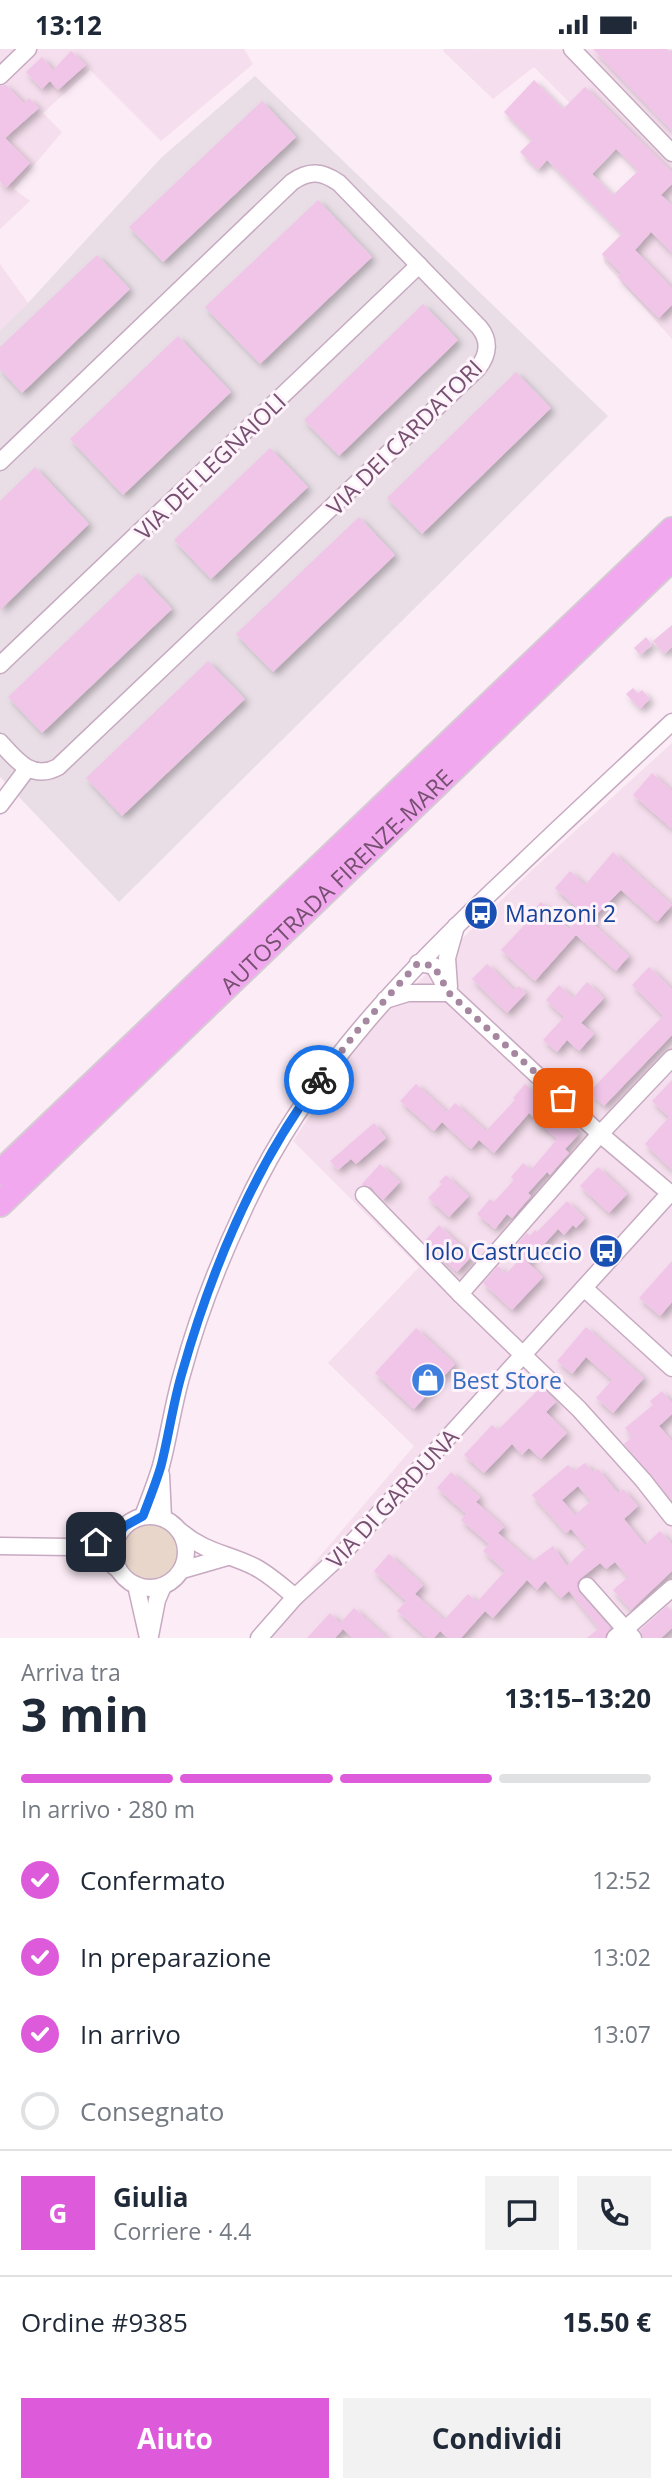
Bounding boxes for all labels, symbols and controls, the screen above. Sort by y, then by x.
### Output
text: 13:12 [35,7,102,43]
street label: VIA DEI CARDATORI [319,352,489,522]
street label: VIA DEI LEGNAIOLI [127,385,293,547]
street label: AUTOSTRADA FIRENZE-MARE [213,762,459,1000]
bus stop icon: Manzoni 2 [462,894,500,932]
place label: Manzoni 2 [505,897,616,929]
courier [284,1045,354,1115]
icon: bike [300,1061,338,1099]
pin [533,1068,593,1128]
icon: bag [544,1079,582,1117]
bus stop icon: Iolo Castruccio [587,1232,625,1270]
place label: Iolo Castruccio [425,1235,582,1267]
shop icon: Best Store [409,1361,447,1399]
place label: Best Store [452,1364,562,1396]
street label: VIA DI GARDUNA [319,1421,466,1575]
pin [66,1512,126,1572]
icon: home [77,1523,115,1561]
text: Arriva tra [21,1656,121,1688]
text: 13:15–13:20 [504,1680,651,1716]
text: 3 min [21,1683,149,1745]
text: In arrivo · 280 m [21,1793,195,1825]
icon: check [21,1861,59,1899]
text: Confermato [80,1862,225,1898]
text: 12:52 [592,1864,651,1896]
icon: check [21,1938,59,1976]
text: In preparazione [80,1939,271,1975]
text: 13:02 [592,1941,651,1973]
icon: check [21,2015,59,2053]
text: In arrivo [80,2016,181,2052]
text: 13:07 [592,2018,651,2050]
text: Consegnato [80,2093,224,2129]
button: chat [485,2176,559,2250]
button: phone [577,2176,651,2250]
text: Giulia [113,2179,188,2215]
text: G [49,2195,67,2231]
text: Corriere · 4.4 [113,2215,252,2247]
text: Ordine #9385 [21,2304,188,2340]
text: 15.50 € [563,2304,651,2340]
button: Aiuto [21,2398,329,2478]
button: Condividi [343,2398,651,2478]

